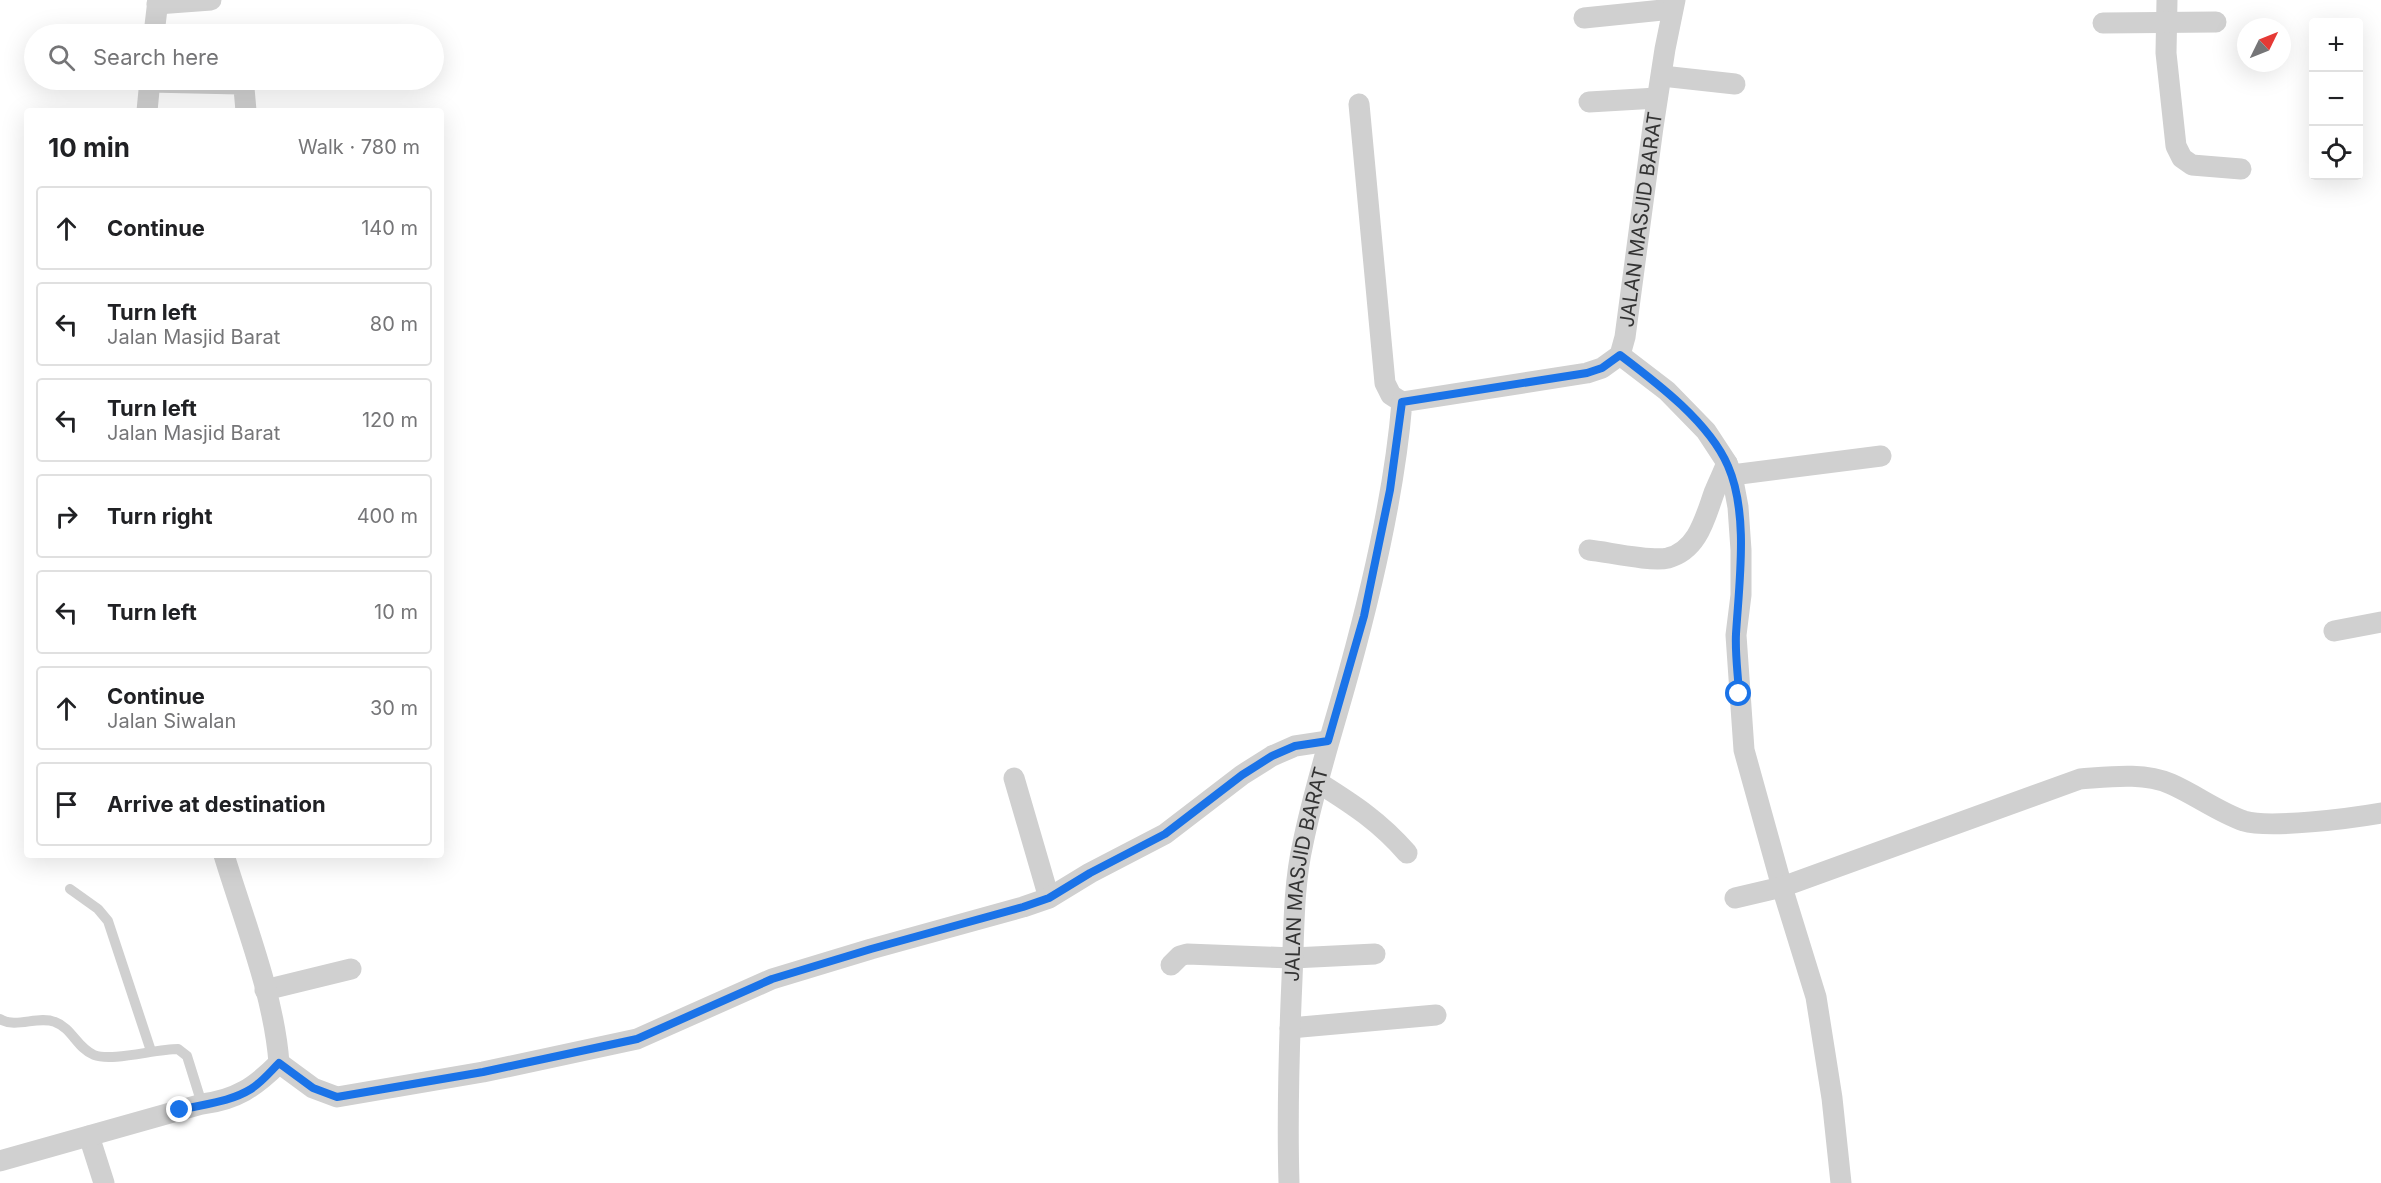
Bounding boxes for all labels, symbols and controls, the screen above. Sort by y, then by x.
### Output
north arrow [2237,18,2291,72]
map controls [2309,18,2363,180]
button: + [2309,18,2363,72]
search box [24,24,444,90]
icon: search [45,41,78,74]
text: Search here [93,44,219,70]
button: − [2309,72,2363,126]
street label: JALAN MASJID BARAT [1614,110,1667,329]
button: locate [2309,126,2363,180]
text: 10 min [48,132,130,163]
text: Walk · 780 m [298,135,420,159]
icon: ahead [50,212,83,245]
text: Continue [107,215,205,241]
text: 140 m [361,216,418,240]
text: Turn left [107,299,197,325]
icon: left [50,308,83,341]
text: 80 m [370,312,418,336]
text: Jalan Masjid Barat [107,325,280,349]
text: Turn left [107,395,197,421]
icon: left [50,404,83,437]
text: 120 m [362,408,418,432]
text: Jalan Masjid Barat [107,421,280,445]
icon: right [50,500,83,533]
text: Turn right [107,503,213,529]
text: 400 m [357,504,418,528]
icon: left [50,596,83,629]
text: Turn left [107,599,197,625]
text: 10 m [374,600,418,624]
route start [1725,680,1751,706]
text: Continue [107,683,205,709]
icon: ahead [50,692,83,725]
text: 30 m [370,696,418,720]
text: Jalan Siwalan [107,709,236,733]
street label: JALAN MASJID BARAT [1280,764,1333,982]
icon: arrive [50,788,83,821]
text: Arrive at destination [107,791,326,817]
route end [166,1096,192,1122]

